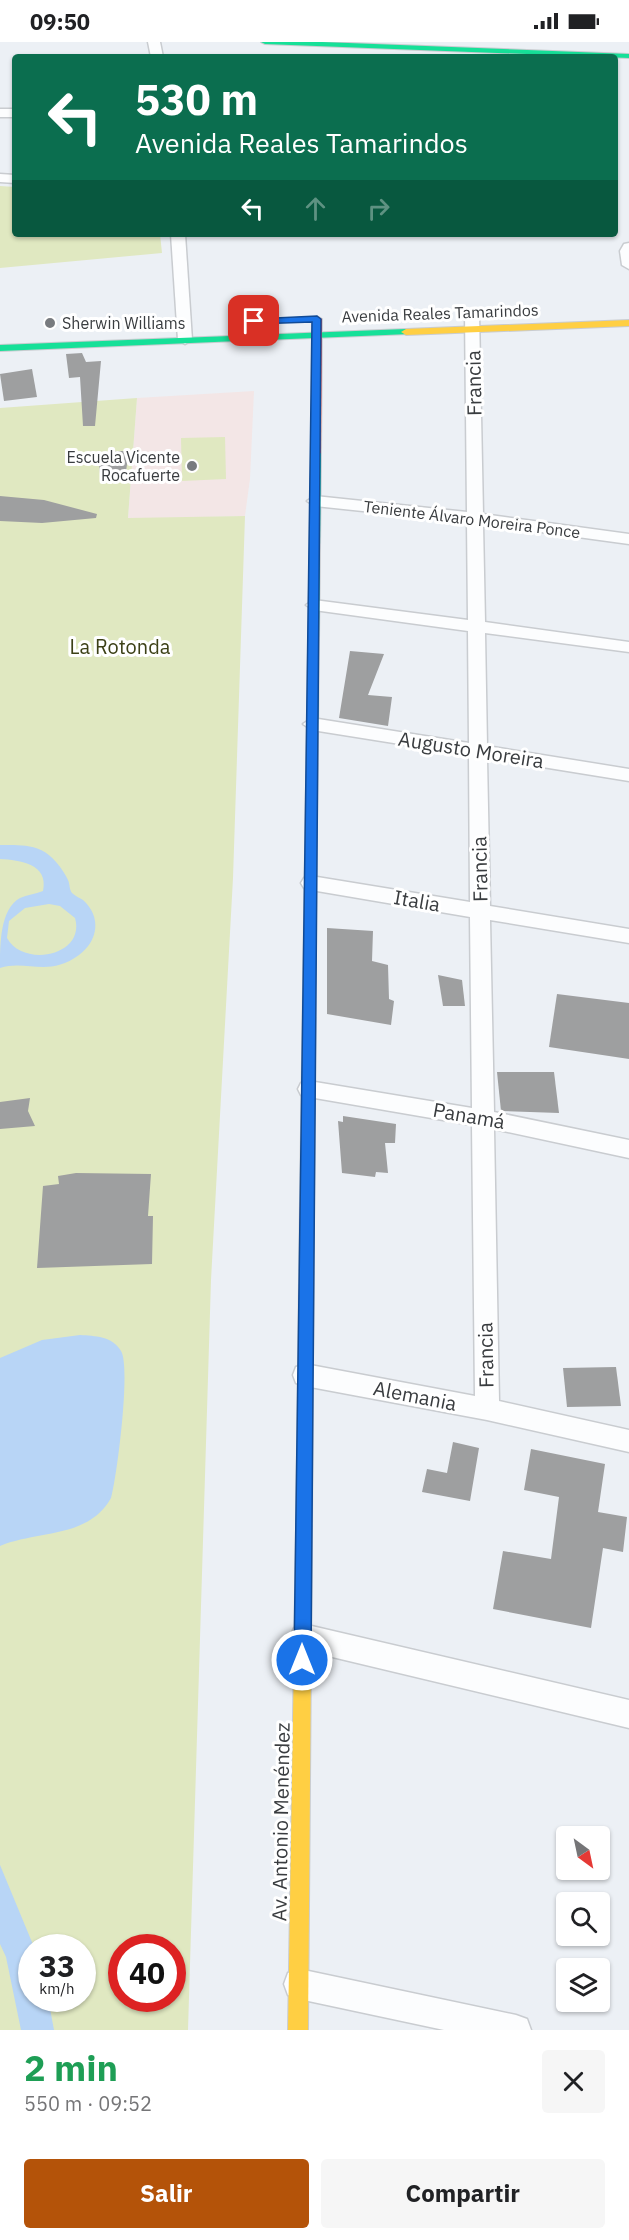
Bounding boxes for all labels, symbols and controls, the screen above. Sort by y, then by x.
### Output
text: 09:50 [30,7,90,36]
text: 530 m [135,72,258,127]
icon: left [36,78,114,156]
text: Avenida Reales Tamarindos [135,125,468,160]
icon: left [236,192,269,225]
icon: ahead [299,192,332,225]
icon: right [362,192,395,225]
pin [228,295,279,346]
street label: Avenida Reales Tamarindos [341,300,539,326]
icon: arrive [237,304,270,337]
place label: Sherwin Williams [62,313,185,333]
marker: Sherwin Williams [43,316,57,330]
street label: Francia [459,350,488,416]
place label: Escuela Vicente Rocafuerte [66,447,180,485]
marker: Escuela Vicente Rocafuerte [185,459,199,473]
street label: Teniente Álvaro Moreira Ponce [363,495,582,542]
park label: La Rotonda [70,633,171,660]
street label: Augusto Moreira [396,725,546,774]
street label: Francia [465,836,494,902]
street label: Italia [392,883,443,918]
street label: Panamá [431,1096,508,1135]
street label: Francia [471,1322,500,1388]
street label: Alemania [371,1374,459,1417]
position arrow [270,1628,334,1692]
street label: Av. Antonio Menéndez [265,1722,296,1922]
north arrow [556,1826,610,1880]
map controls [556,1826,610,2012]
button: search [556,1892,610,1946]
speed limit sign: 40 [108,1934,186,2012]
text: 33 [39,1946,75,1985]
button: layers [556,1958,610,2012]
text: km/h [39,1979,75,1998]
text: 2 min [24,2044,118,2091]
button: close [542,2050,605,2113]
text: 550 m · 09:52 [24,2090,152,2117]
button: Salir [24,2159,309,2228]
button: Compartir [321,2159,605,2228]

